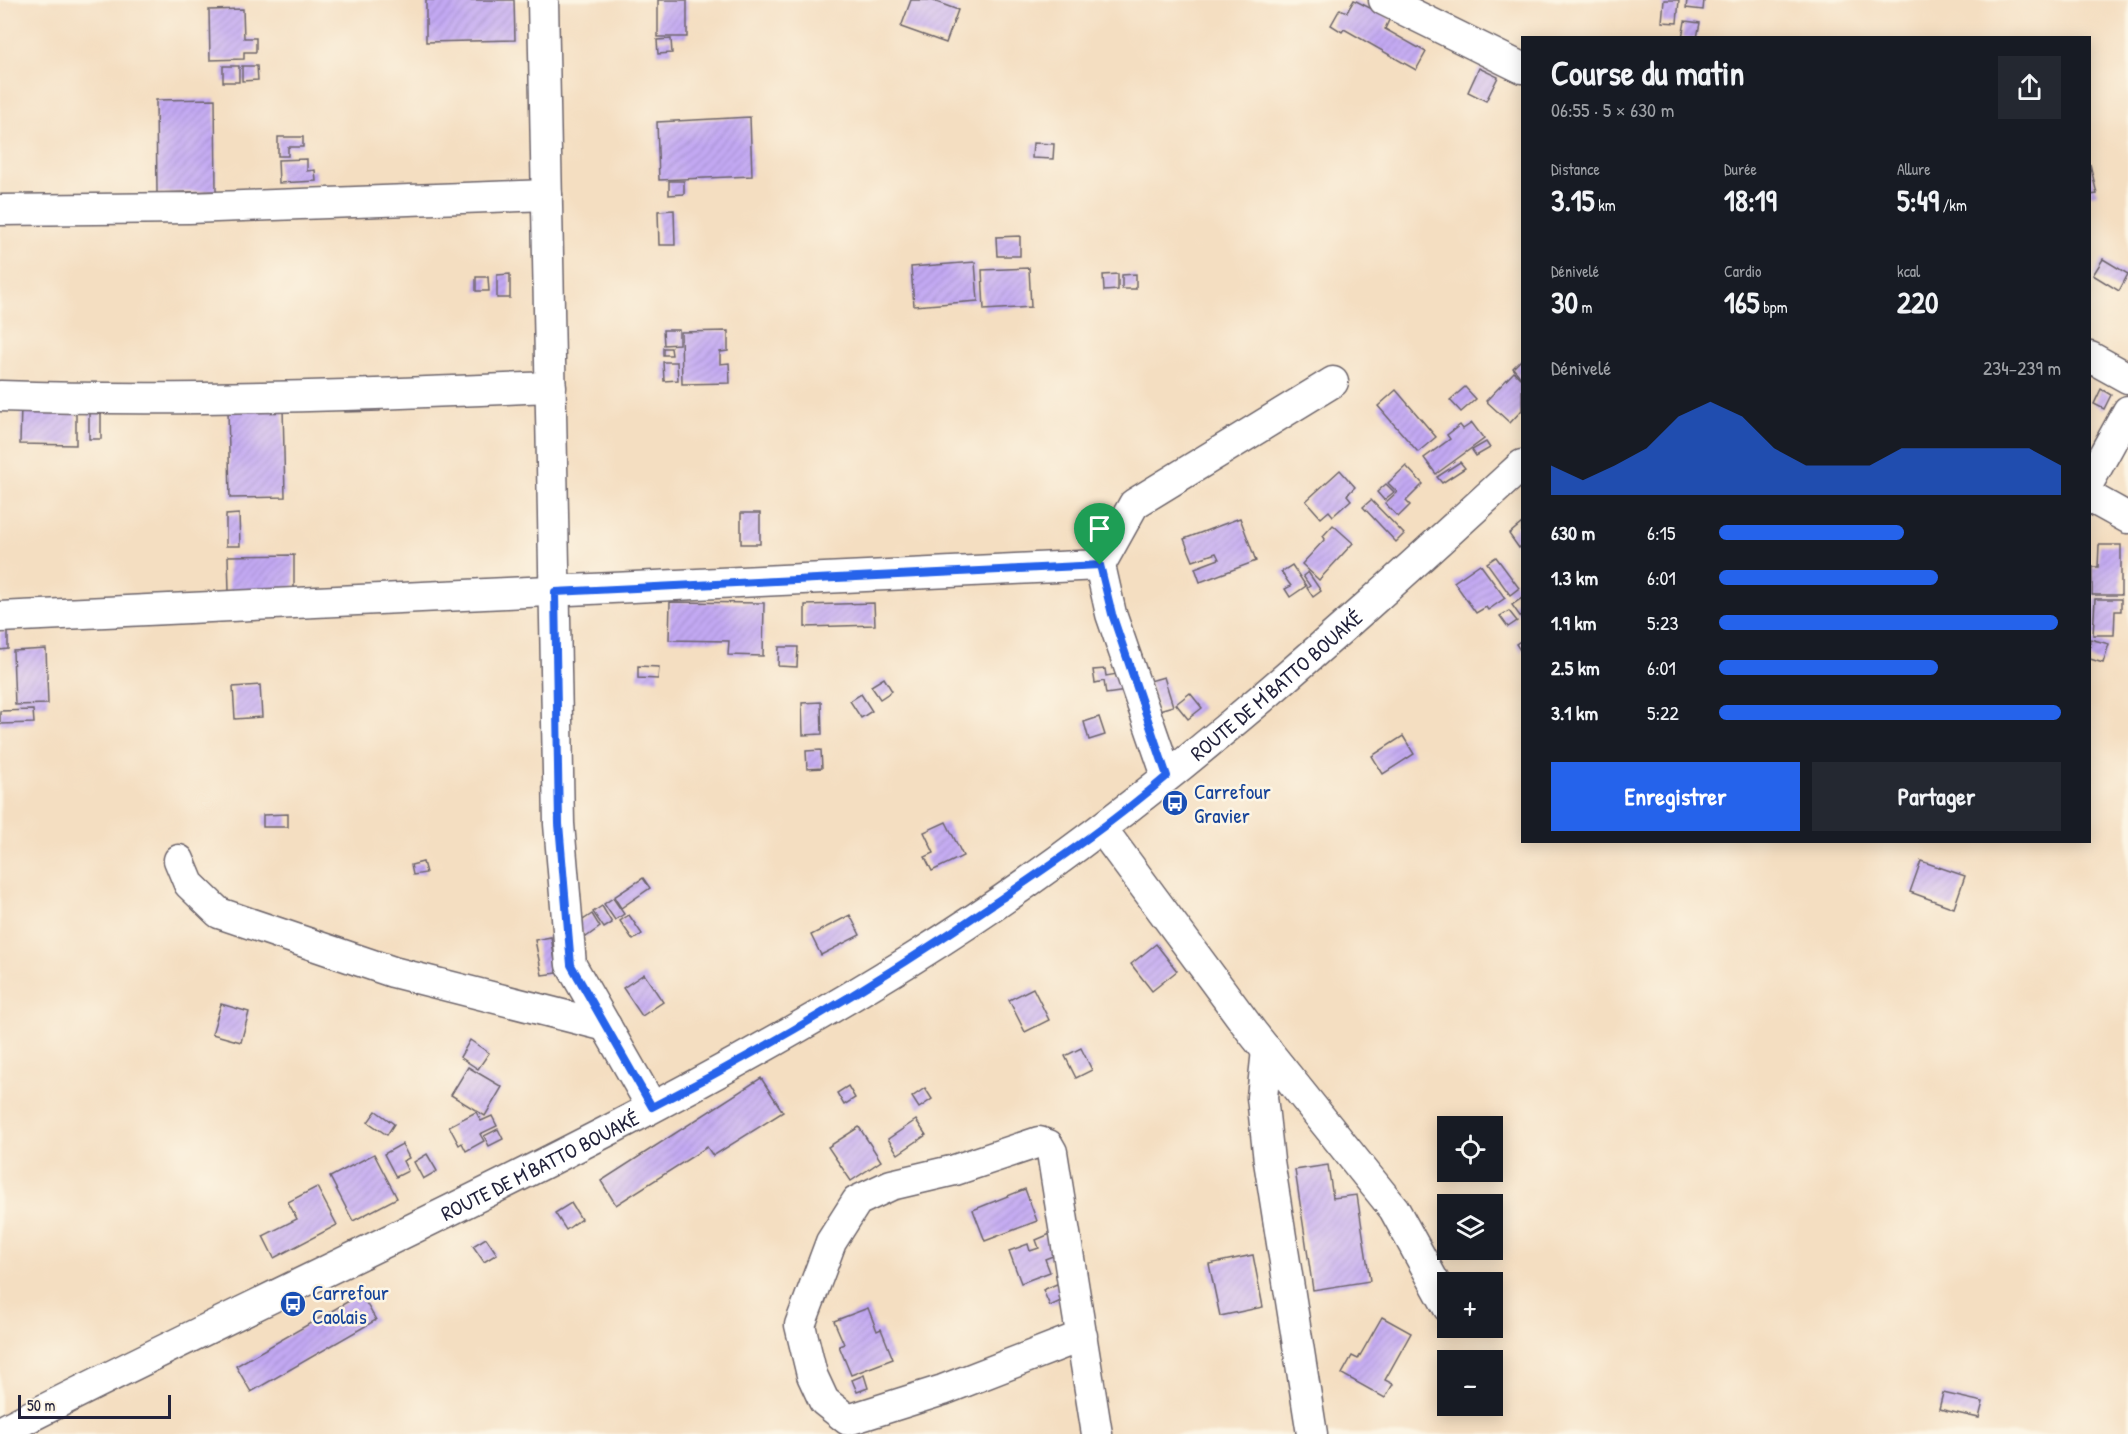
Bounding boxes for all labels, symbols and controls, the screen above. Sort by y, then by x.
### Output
text: Course du matin [1551,51,1744,95]
button: share [1998,56,2061,119]
text: 06:55 · 5 × 630 m [1551,96,1674,123]
text: Distance [1551,158,1600,180]
text: Durée [1724,158,1757,180]
text: Allure [1897,158,1931,180]
text: 3.15 [1551,180,1594,220]
text: 18:19 [1724,180,1777,220]
text: 5:49 [1897,180,1939,220]
text: km [1594,194,1616,216]
text: /km [1939,194,1967,216]
text: Dénivelé [1551,260,1599,282]
text: Cardio [1724,260,1761,282]
text: kcal [1897,260,1920,282]
text: 30 [1551,282,1578,322]
text: 165 [1724,282,1760,322]
text: 220 [1897,282,1939,322]
text: m [1578,296,1592,318]
text: bpm [1760,296,1788,318]
text: Dénivelé [1551,354,1611,381]
text: 234–239 m [1983,354,2061,381]
pin [1074,503,1125,565]
icon: arrive [1083,512,1116,545]
text: 630 m [1551,519,1595,546]
text: 6:15 [1647,519,1675,546]
text: 1.3 km [1551,564,1598,591]
text: 6:01 [1647,564,1676,591]
street label: ROUTE DE M'BATTO BOUAKÉ [1184,603,1368,767]
text: 1.9 km [1551,609,1596,636]
text: 5:23 [1647,609,1678,636]
text: 2.5 km [1551,654,1600,681]
text: 6:01 [1647,654,1676,681]
text: 3.1 km [1551,699,1598,726]
text: 5:22 [1647,699,1679,726]
button: Enregistrer [1551,762,1800,831]
button: Partager [1812,762,2061,831]
place label: Carrefour Gravier [1194,777,1271,830]
bus stop icon: Carrefour Gravier [1160,788,1190,818]
street label: ROUTE DE M'BATTO BOUAKÉ [436,1103,644,1227]
map controls [1437,1116,1503,1416]
button: locate [1437,1116,1503,1182]
button: layers [1437,1194,1503,1260]
button: + [1437,1272,1503,1338]
place label: Carrefour Caolais [312,1278,389,1331]
bus stop icon: Carrefour Caolais [278,1289,308,1319]
button: − [1437,1350,1503,1416]
scale bar [18,1392,171,1420]
text: 50 m [27,1394,56,1416]

